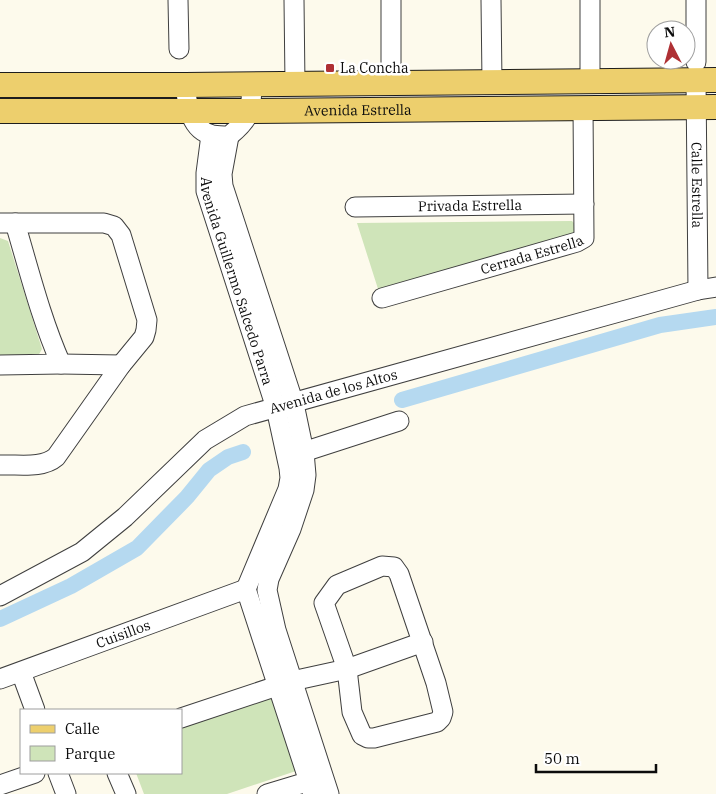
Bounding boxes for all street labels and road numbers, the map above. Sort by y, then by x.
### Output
street label: Avenida Estrella [304,101,412,120]
street label: Calle Estrella [688,142,706,229]
street label: Avenida Guillermo Salcedo Parra [197,177,277,388]
street label: Privada Estrella [418,196,522,215]
street label: Cerrada Estrella [478,231,587,278]
street label: Avenida de los Altos [268,365,399,418]
street label: Cuisillos [93,616,153,652]

